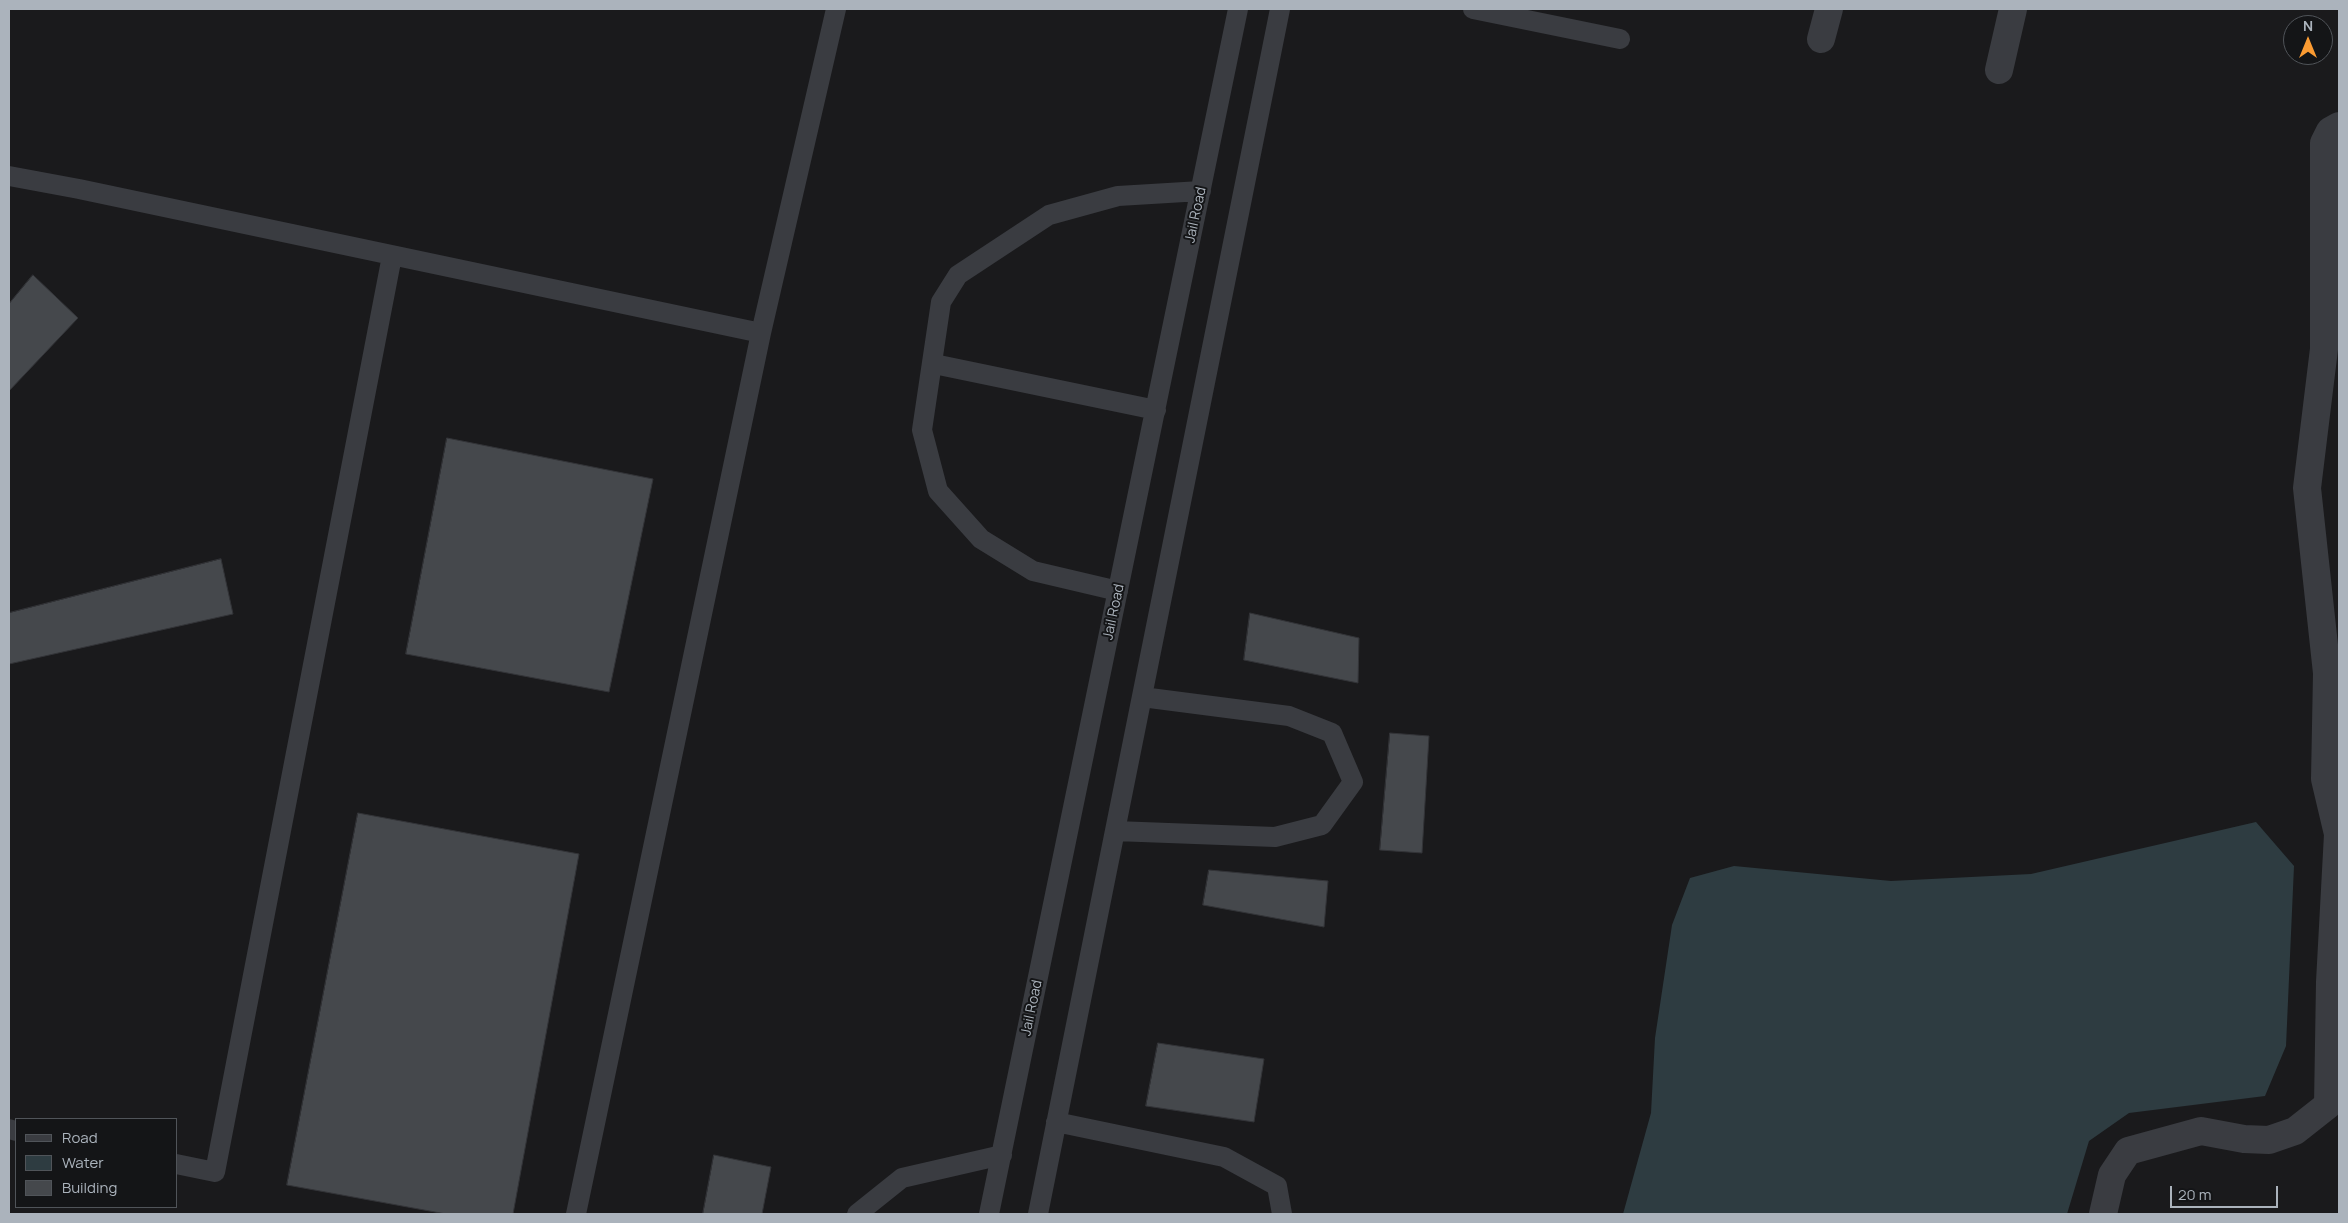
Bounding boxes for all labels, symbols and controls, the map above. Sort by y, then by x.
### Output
north arrow [2283,15,2333,65]
text: N [2303,16,2313,35]
street label: Jail Road [1182,185,1210,245]
street label: Jail Road [1100,582,1128,642]
street label: Jail Road [1018,978,1046,1038]
legend [15,1118,178,1208]
text: Road [62,1127,98,1148]
text: Water [62,1152,104,1173]
scale bar [2173,1176,2280,1208]
text: Building [62,1177,117,1198]
text: 20 m [2178,1184,2211,1205]

